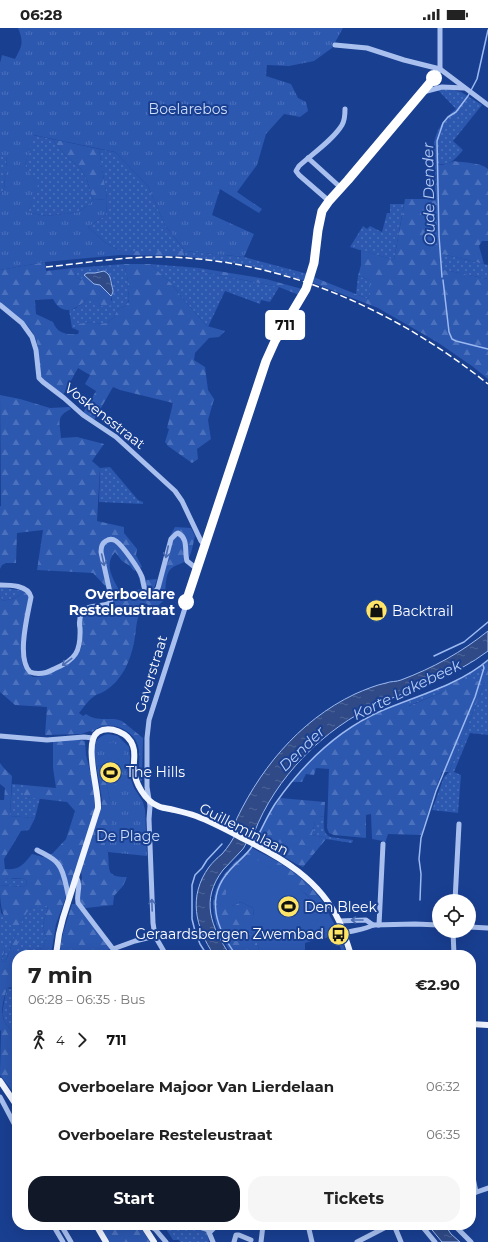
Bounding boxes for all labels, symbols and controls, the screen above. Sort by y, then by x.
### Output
text: 06:28 [20,5,62,24]
unlabelled marker [426,70,442,86]
park label: Boelarebos [149,100,228,118]
water label: Oude Dender [418,142,439,246]
line badge: 711 [262,312,308,338]
text: 711 [275,316,295,334]
street label: Voskensstraat [61,379,149,453]
one-way arrow [163,545,171,558]
one-way arrow [100,553,107,566]
place label: Overboelare Resteleustraat [69,585,175,619]
marker: Overboelare Resteleustraat [178,594,194,610]
shop icon: Backtrail [363,598,389,624]
place label: Backtrail [392,602,453,620]
street label: Gaverstraat [131,633,171,715]
water label: Korte Lakebeek [349,655,465,724]
one-way arrow [62,657,73,666]
water label: Dender [275,721,329,775]
sports icon: The Hills [97,759,123,785]
place label: The Hills [126,763,185,781]
street label: Guilleminlaan [196,799,292,859]
park label: De Plage [96,827,160,845]
sports icon: Den Bleek [275,894,301,920]
map controls [432,894,476,938]
button: locate [432,894,476,938]
place label: Den Bleek [304,898,377,916]
one-way arrow [148,899,156,912]
one-way arrow [351,916,364,924]
bus stop icon: Geraardsbergen Zwembad [326,921,352,947]
place label: Geraardsbergen Zwembad [135,925,324,943]
text: 7 min [28,962,93,989]
text: €2.90 [415,975,460,994]
text: 06:28 – 06:35 · Bus [28,991,145,1007]
icon: walk [28,1029,50,1051]
icon: forward [71,1029,93,1051]
text: 711 [107,1031,126,1049]
text: 4 [56,1032,65,1048]
text: Overboelare Majoor Van Lierdelaan [58,1077,334,1096]
text: 06:32 [426,1078,460,1094]
text: Overboelare Resteleustraat [58,1125,273,1144]
text: 06:35 [426,1126,460,1142]
button: Start [28,1176,240,1222]
button: Tickets [248,1176,460,1222]

